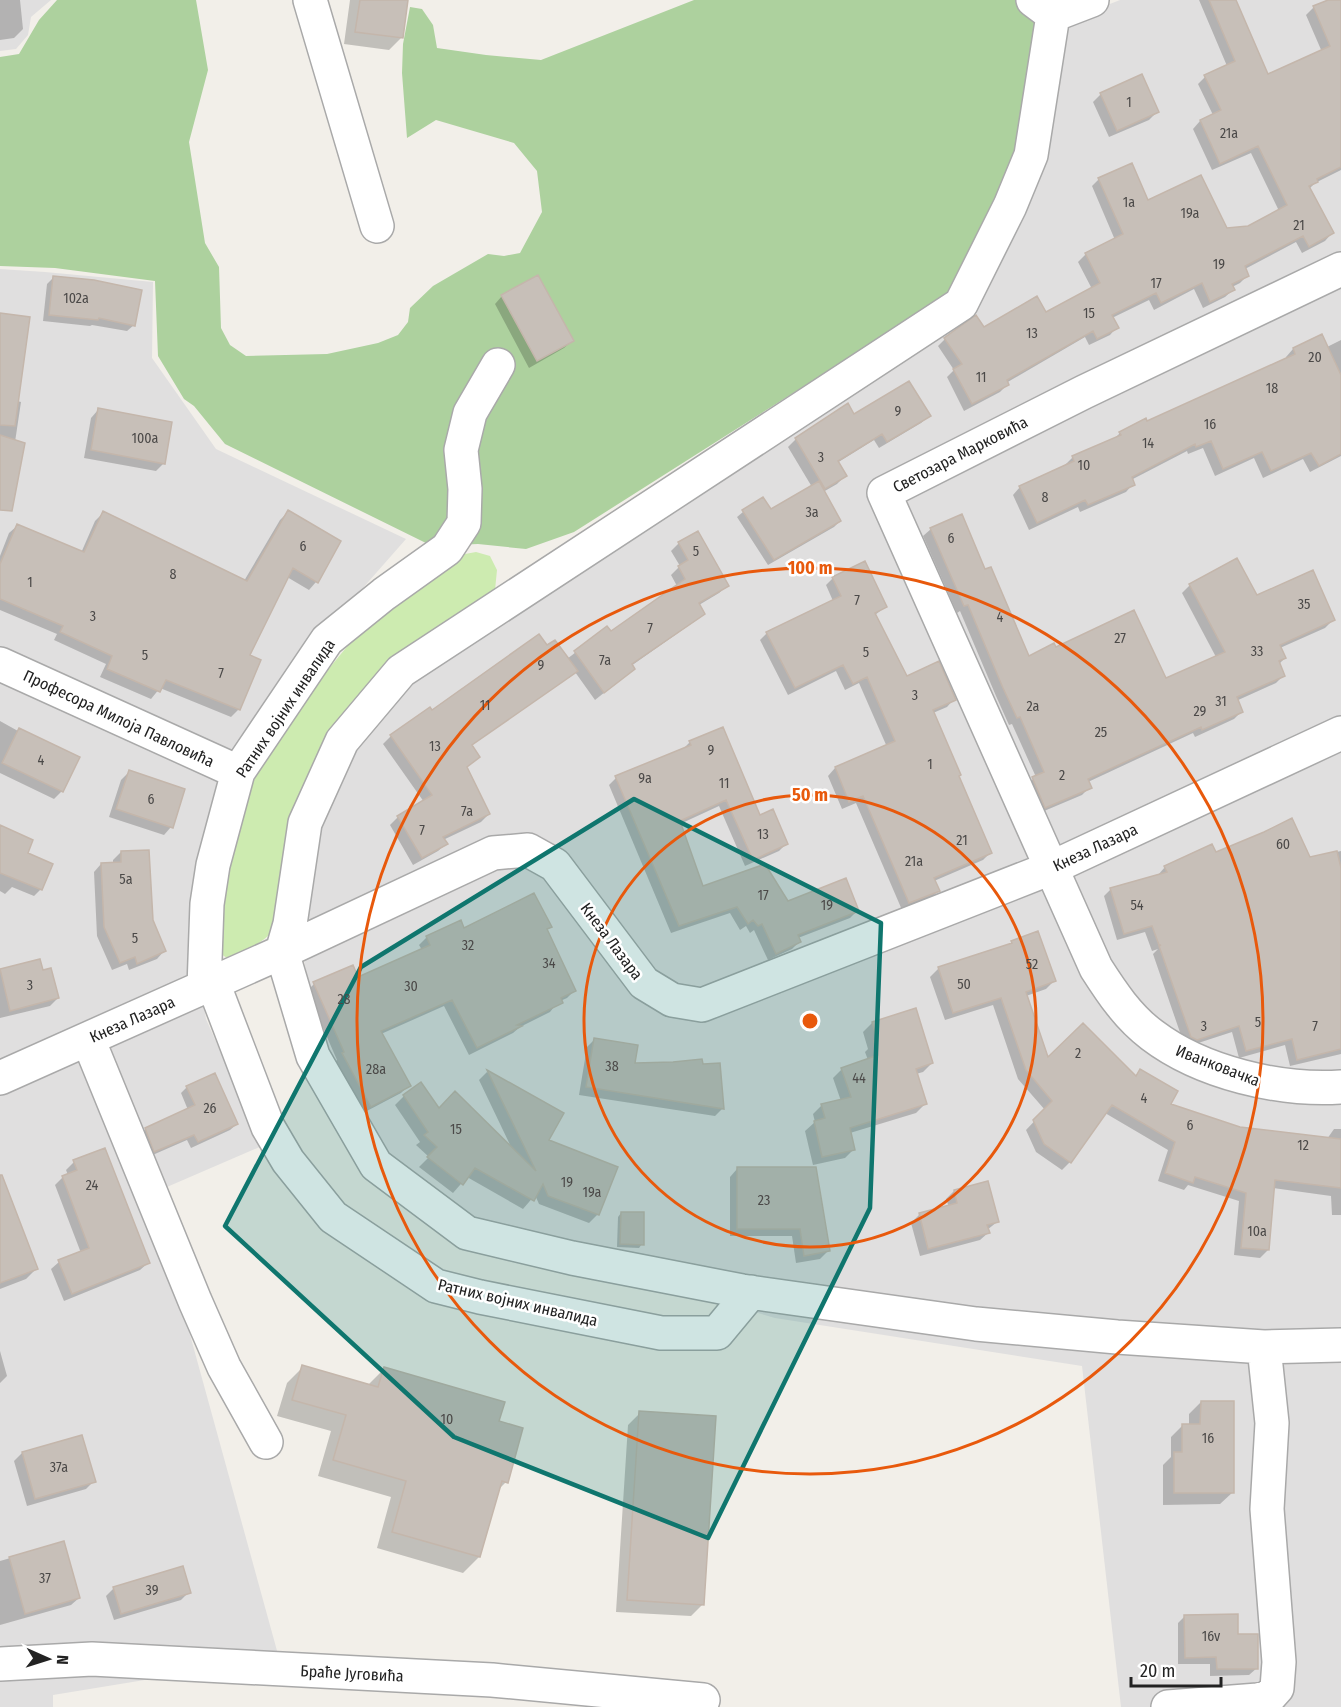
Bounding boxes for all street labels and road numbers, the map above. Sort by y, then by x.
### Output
street label: Светозара Марковића [890,412,1031,497]
street label: Ратних војних инвалида [232,635,339,781]
street label: Професора Милоја Павловића [20,666,217,771]
street label: Кнеза Лазара [1050,819,1141,875]
street label: Кнеза Лазара [577,899,647,984]
street label: Кнеза Лазара [87,992,178,1047]
street label: Иванковачка [1173,1041,1263,1090]
street label: Ратних војних инвалида [436,1275,600,1330]
street label: Браће Југовића [300,1661,404,1686]

